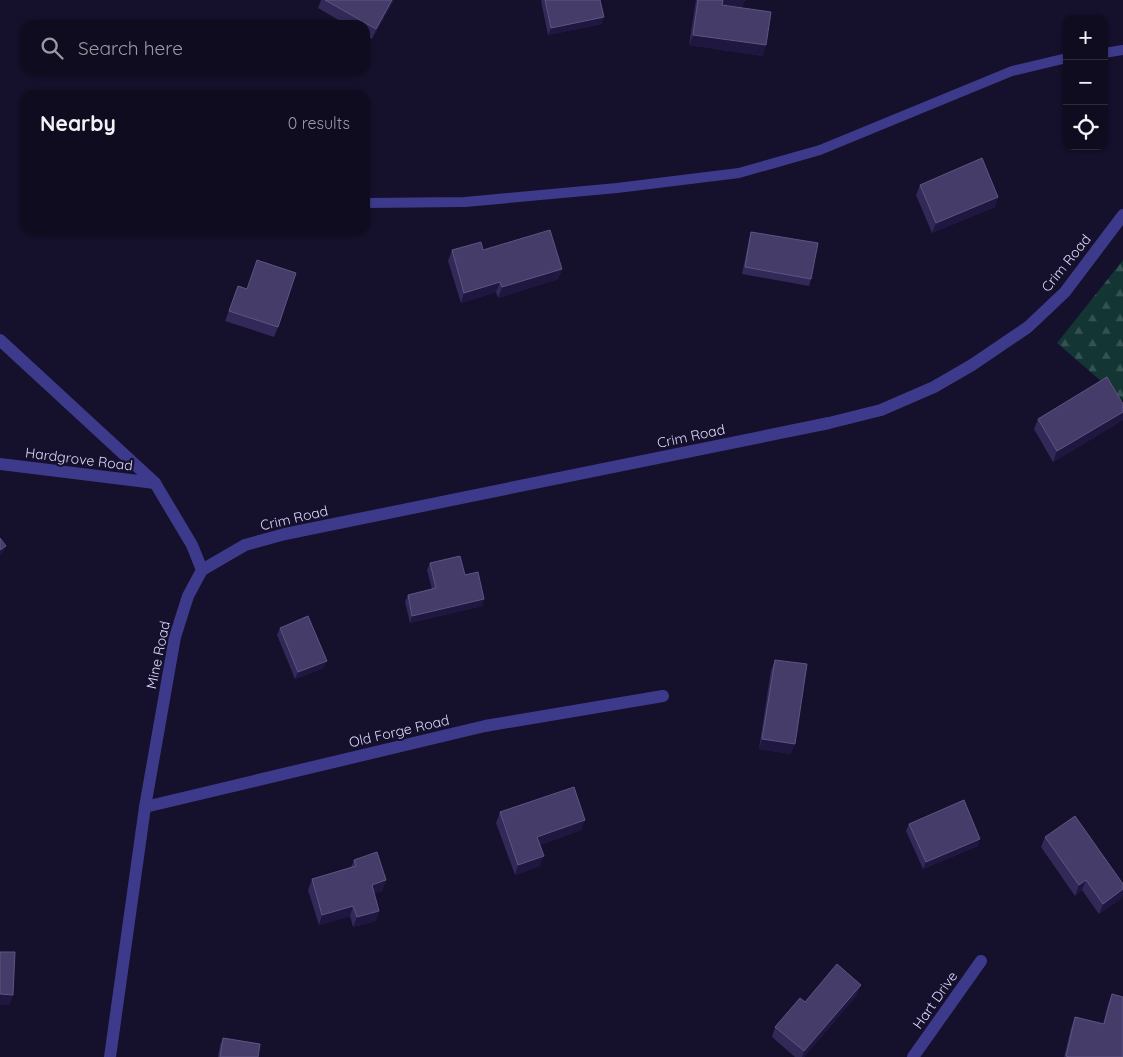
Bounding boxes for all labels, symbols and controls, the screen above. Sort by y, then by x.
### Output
map controls [1063,15,1108,150]
button: + [1063,15,1108,60]
search box [20,20,370,75]
icon: search [38,34,66,62]
text: Search here [78,36,183,60]
button: − [1063,60,1108,105]
button: locate [1063,105,1108,150]
text: Nearby [40,110,116,136]
text: 0 results [288,113,350,133]
street label: Crim Road [1037,231,1095,295]
street label: Crim Road [655,420,727,452]
street label: Hardgrove Road [24,443,134,475]
street label: Crim Road [258,501,330,535]
street label: Mine Road [142,619,174,691]
street label: Old Forge Road [347,711,451,751]
street label: Hart Drive [909,968,961,1032]

